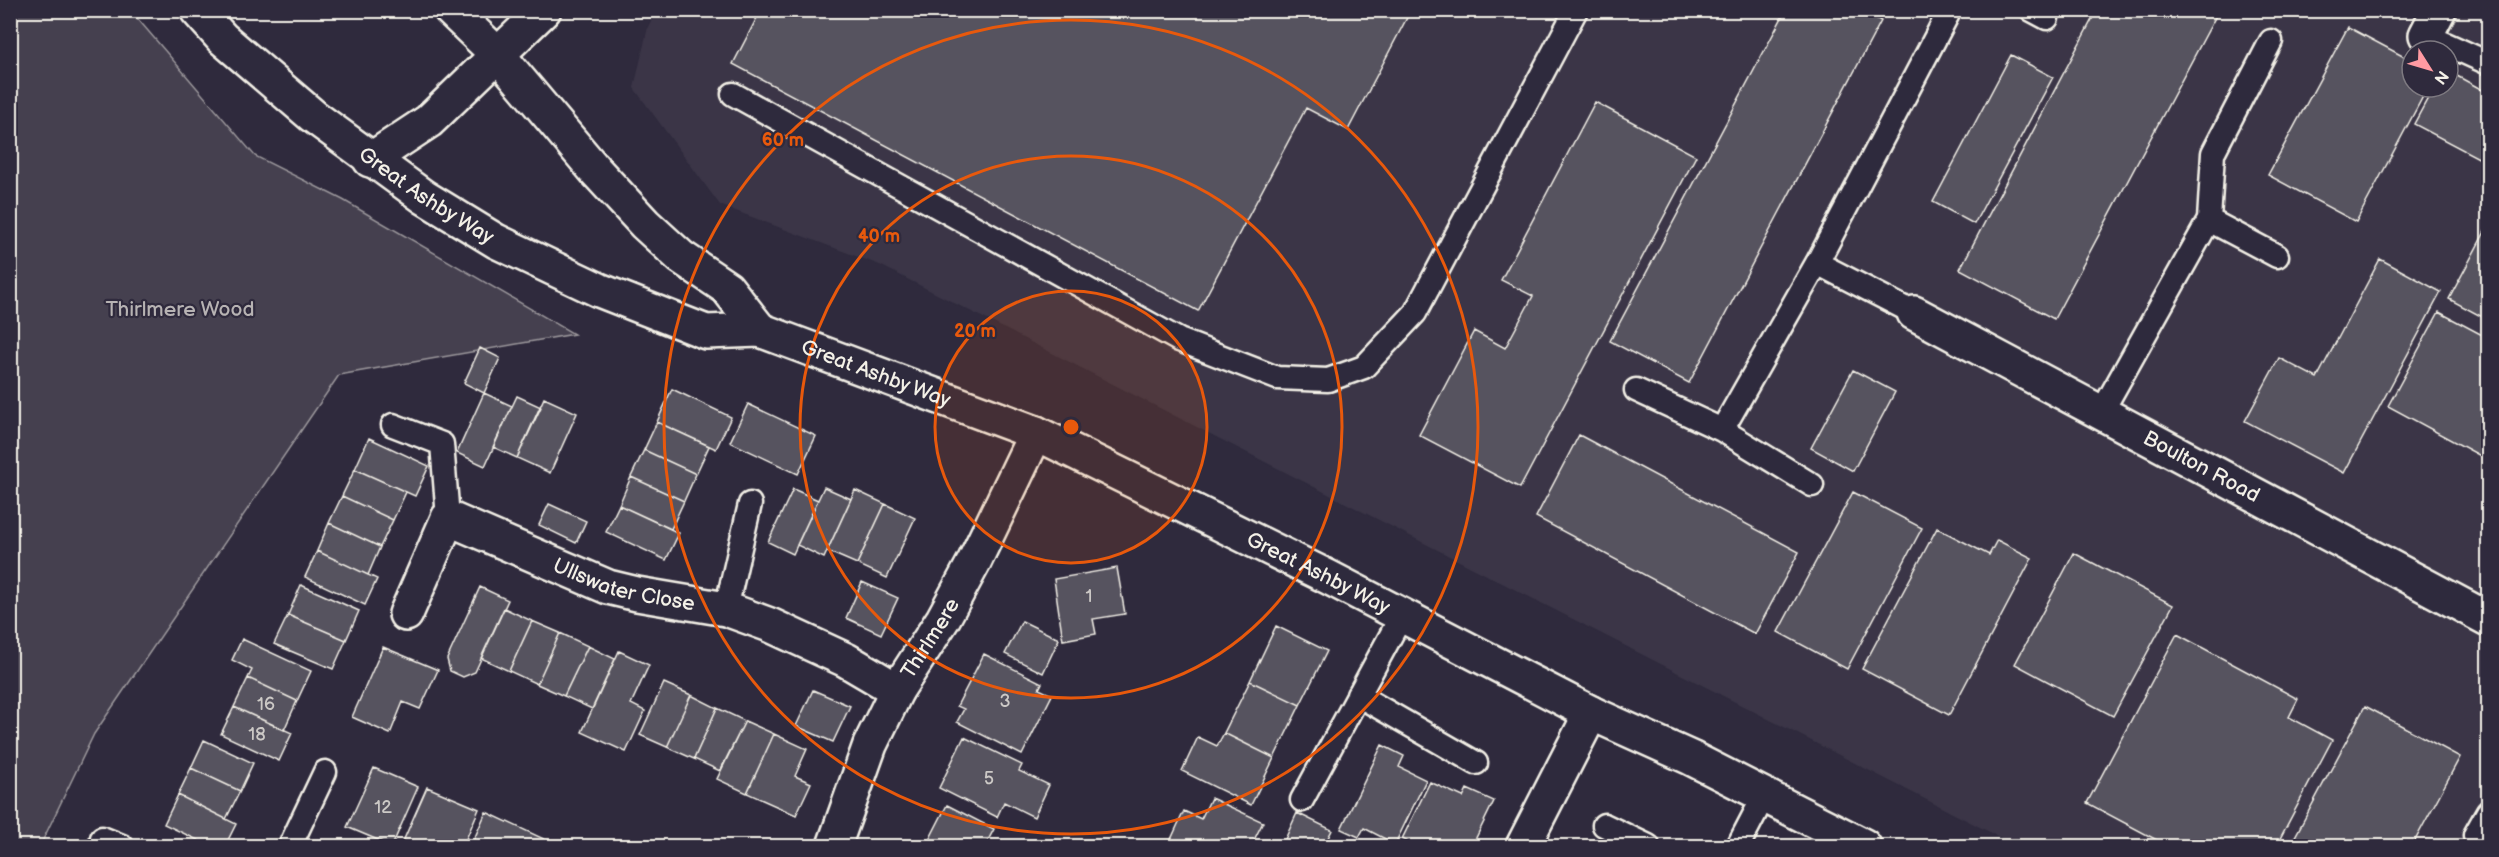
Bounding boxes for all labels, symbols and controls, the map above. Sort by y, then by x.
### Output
north arrow [2400,39,2460,99]
text: N [2430,67,2452,88]
text: 60 m [762,130,804,151]
street label: Great Ashby Way [354,142,499,250]
text: 40 m [858,226,900,247]
park label: Thirlmere Wood [106,297,254,322]
text: 20 m [954,321,996,342]
street label: Great Ashby Way [798,334,954,413]
centre of rings [1061,417,1081,437]
street label: Boulton Road [2139,426,2264,508]
street label: Great Ashby Way [1242,527,1395,620]
street label: Ullswater Close [549,553,697,617]
house number: 1 [1086,586,1092,607]
street label: Thirlmere [896,594,965,683]
house number: 3 [999,691,1011,712]
house number: 16 [257,694,275,715]
house number: 18 [248,724,266,745]
house number: 5 [984,768,994,789]
house number: 12 [374,797,392,818]

